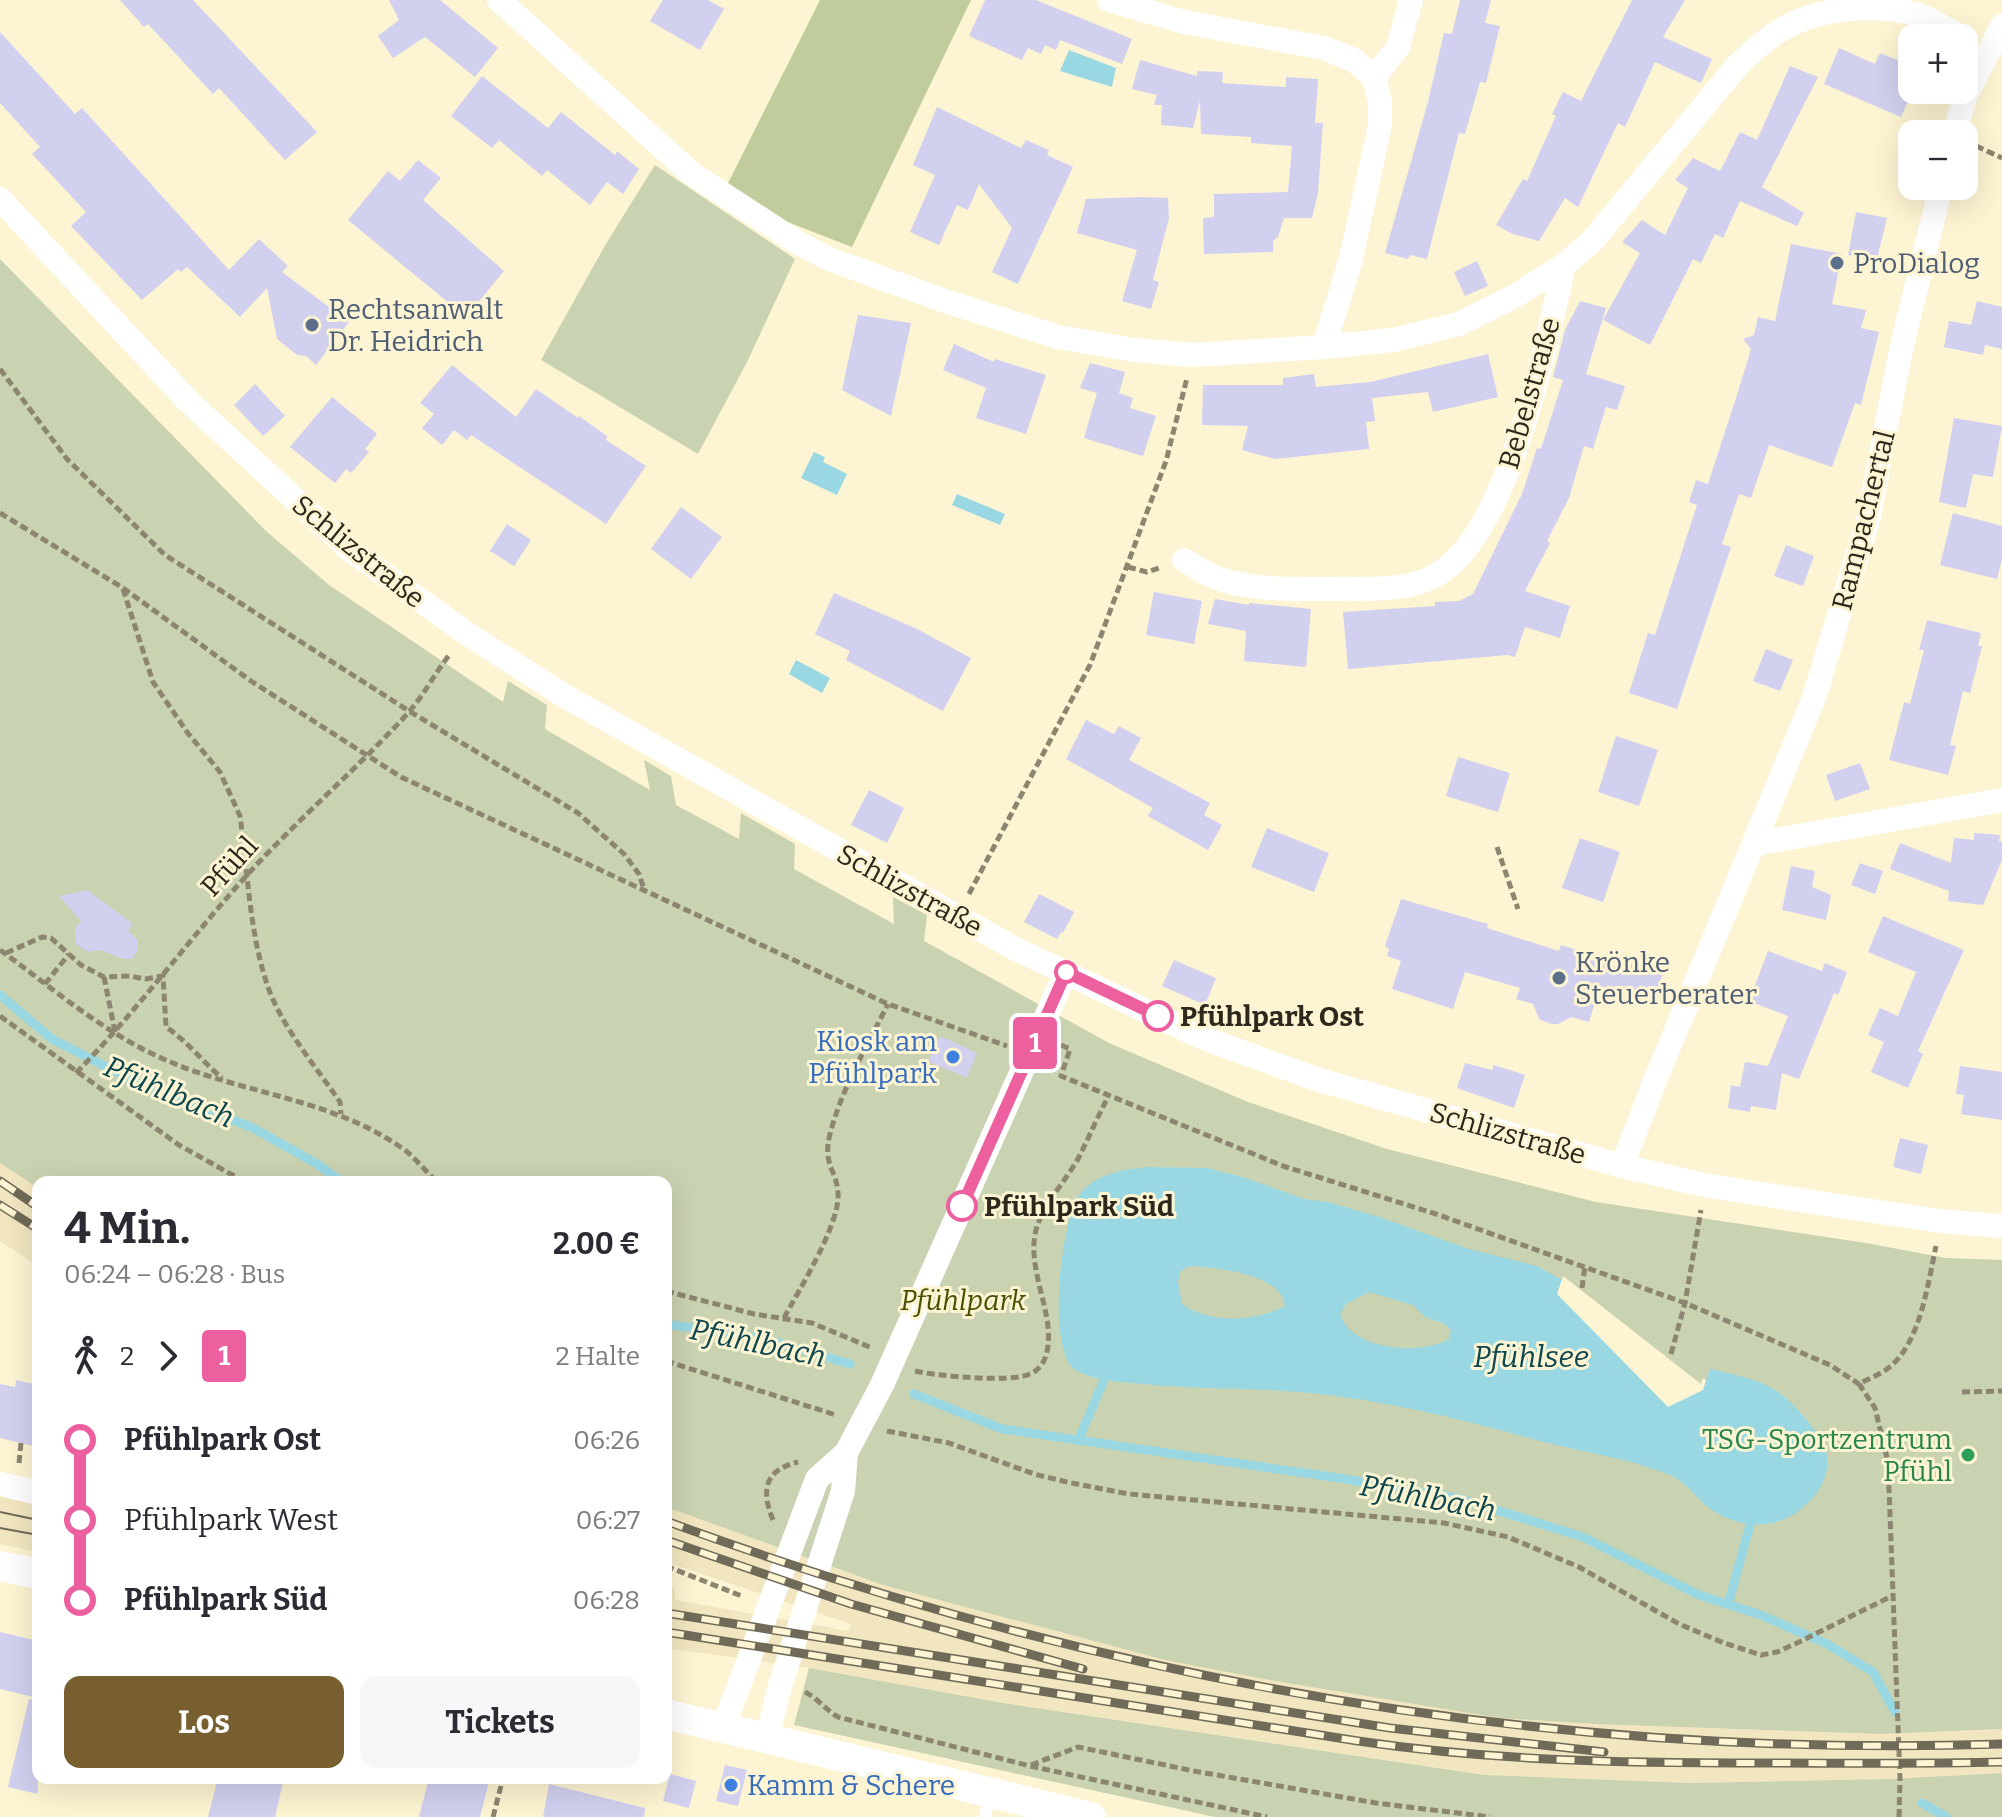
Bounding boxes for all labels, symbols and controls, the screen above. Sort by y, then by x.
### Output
map controls [1898,24,1978,200]
button: + [1898,24,1978,104]
button: − [1898,120,1978,200]
place label: ProDialog [1853,247,1980,280]
marker: ProDialog [1828,254,1846,272]
place label: Rechtsanwalt Dr. Heidrich [328,293,503,358]
street label: Bebelstraße [1492,313,1567,473]
marker: Rechtsanwalt Dr. Heidrich [303,316,321,334]
street label: Rampachertal [1825,427,1902,613]
street label: Schlizstraße [286,488,432,615]
street label: Pfühl [194,830,265,903]
street label: Schlizstraße [831,837,988,944]
place label: Krönke Steuerberater [1575,946,1757,1011]
unlabelled marker [1055,961,1077,983]
marker: Krönke Steuerberater [1550,969,1568,987]
place label: Pfühlpark Ost [1180,1000,1364,1033]
marker: Pfühlpark Ost [1143,1001,1173,1031]
line badge: 1 [1009,1017,1061,1069]
place label: Kiosk am Pfühlpark [808,1025,937,1090]
text: 1 [1029,1026,1041,1059]
marker: Kiosk am Pfühlpark [944,1048,962,1066]
water label: Pfühlbach [99,1049,239,1135]
street label: Schlizstraße [1426,1095,1590,1172]
place label: Pfühlpark Süd [984,1190,1174,1223]
marker: Pfühlpark Süd [947,1191,977,1221]
text: 4 Min. [64,1202,190,1255]
text: 2.00 € [553,1226,640,1262]
text: 06:24 – 06:28 · Bus [64,1259,285,1290]
park label: Pfühlpark [900,1284,1027,1317]
water label: Pfühlbach [687,1311,829,1375]
icon: walk [64,1334,108,1378]
icon: forward [146,1334,190,1378]
text: 1 [218,1339,230,1372]
water label: Pfühlsee [1473,1339,1589,1375]
text: 2 [120,1341,134,1372]
text: 2 Halte [555,1341,640,1372]
text: Pfühlpark Ost [124,1422,321,1458]
place label: TSG-Sportzentrum Pfühl [1702,1423,1952,1488]
text: 06:26 [573,1425,640,1456]
marker: TSG-Sportzentrum Pfühl [1959,1446,1977,1464]
water label: Pfühlbach [1357,1467,1499,1529]
text: Pfühlpark West [124,1502,338,1538]
text: 06:27 [576,1505,640,1536]
text: Pfühlpark Süd [124,1582,327,1618]
text: 06:28 [573,1585,640,1616]
button: Los [64,1676,344,1768]
button: Tickets [360,1676,640,1768]
place label: Kamm & Schere [747,1769,955,1802]
marker: Kamm & Schere [722,1776,740,1794]

